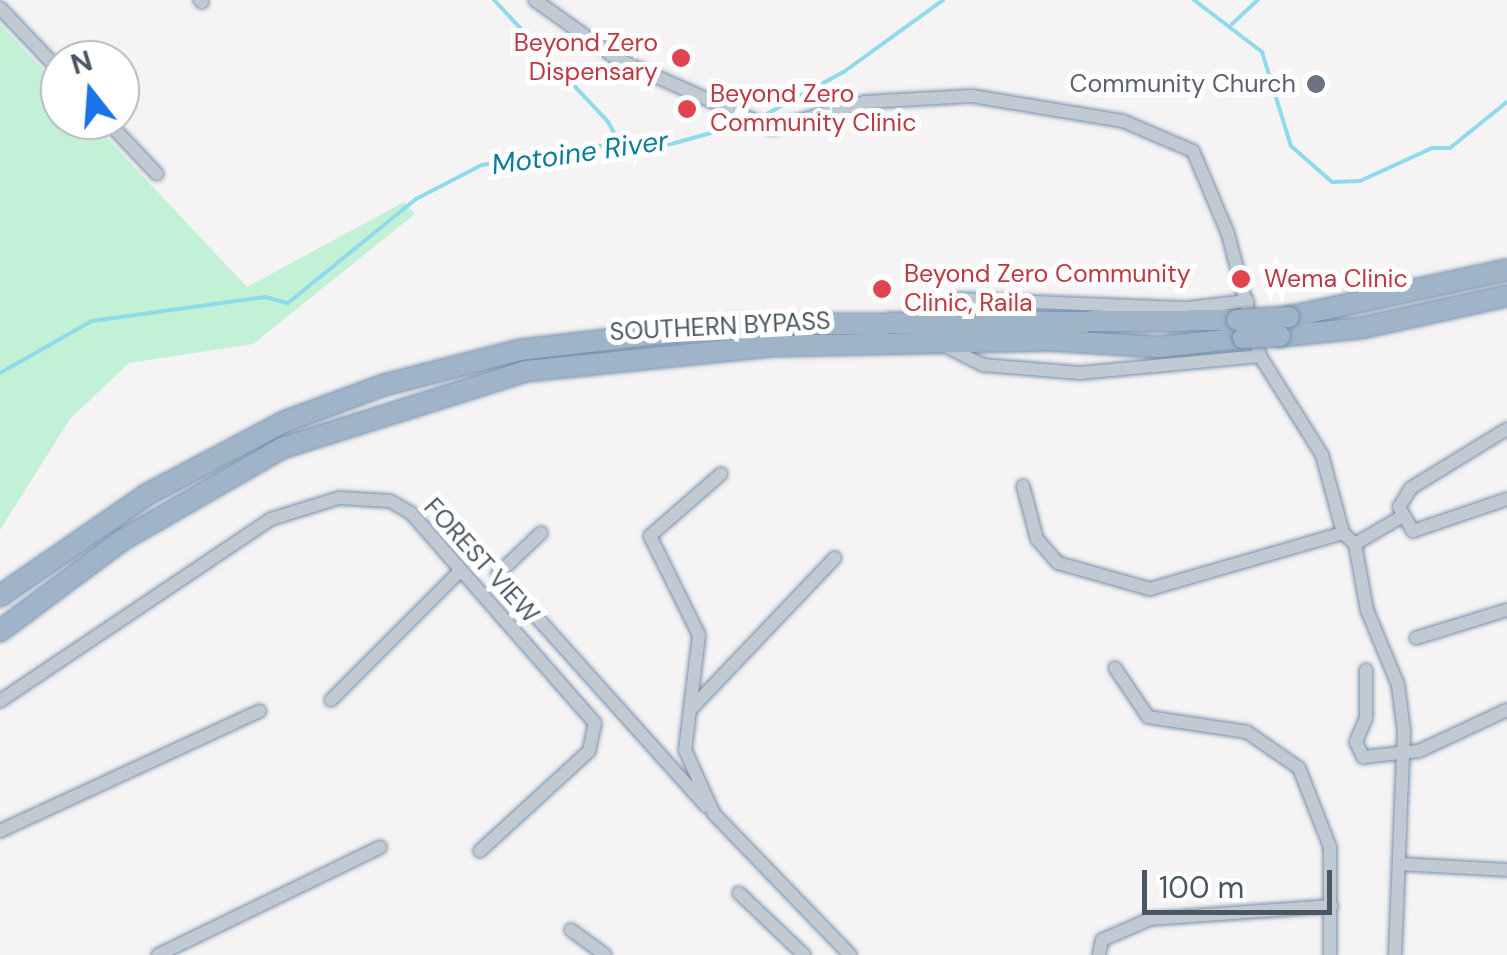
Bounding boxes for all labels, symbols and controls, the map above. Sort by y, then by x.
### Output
place label: Beyond Zero Dispensary [514,29,658,88]
north arrow [40,40,140,140]
text: N [66,42,97,83]
marker: Beyond Zero Dispensary [668,45,694,71]
place label: Community Church [1070,69,1296,99]
marker: Community Church [1305,73,1327,95]
place label: Beyond Zero Community Clinic [710,80,916,139]
marker: Beyond Zero Community Clinic [674,96,700,122]
water label: Motoine River [490,124,670,182]
place label: Beyond Zero Community Clinic, Raila [904,260,1191,319]
place label: Wema Clinic [1264,264,1408,294]
marker: Wema Clinic [1228,266,1254,292]
marker: Beyond Zero Community Clinic, Raila [869,276,895,302]
street label: SOUTHERN BYPASS [609,306,831,348]
street label: FOREST VIEW [417,492,545,630]
scale bar [1147,850,1337,912]
text: 100 m [1159,868,1244,907]

